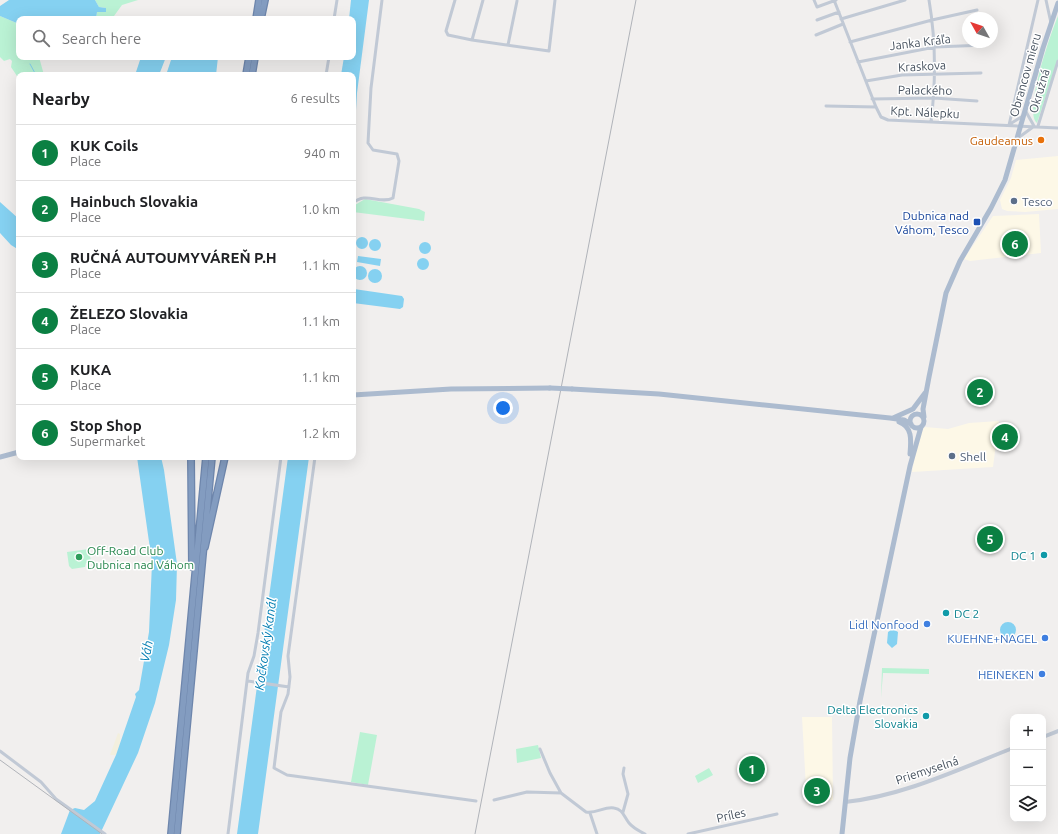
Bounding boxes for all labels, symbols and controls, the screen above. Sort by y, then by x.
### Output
north arrow [962,12,998,48]
search box [16,16,356,60]
icon: search [30,27,52,49]
text: Search here [62,30,141,47]
street label: Janka Kráľa [889,32,951,52]
street label: Obrancov mieru [1007,32,1043,118]
street label: Kraskova [898,58,946,74]
street label: Okružná [1026,67,1052,115]
street label: Palackého [898,83,952,97]
text: Nearby [32,89,90,108]
text: 6 results [290,91,340,105]
street label: Kpt. Nálepku [890,104,960,120]
place label: Gaudeamus [970,134,1033,147]
marker: Gaudeamus [1036,135,1046,145]
text: KUK Coils [70,137,138,154]
text: 1 [41,146,49,160]
text: 940 m [304,146,340,160]
text: Place [70,154,101,168]
text: Hainbuch Slovakia [70,193,198,210]
place label: Tesco [1022,195,1053,208]
marker: Tesco [1009,196,1019,206]
text: 2 [41,202,49,216]
text: 1.0 km [301,202,340,216]
place label: Dubnica nad Váhom, Tesco [895,209,969,236]
text: Place [70,210,101,224]
marker: Dubnica nad Váhom, Tesco [972,217,982,227]
pin: 6 [1002,229,1028,259]
text: RUČNÁ AUTOUMYVÁREŇ P.H [70,249,277,266]
text: 3 [41,258,49,272]
text: 1.1 km [301,258,340,272]
text: Place [70,266,101,280]
text: ŽELEZO Slovakia [70,305,188,322]
text: 4 [41,314,49,328]
text: 1.1 km [301,314,340,328]
text: Place [70,322,101,336]
text: KUKA [70,361,111,378]
text: 5 [41,370,49,384]
text: 1.1 km [301,370,340,384]
pin: 2 [967,377,993,407]
text: Place [70,378,101,392]
your location [493,398,513,418]
text: Stop Shop [70,417,142,434]
pin: 4 [992,422,1018,452]
text: 6 [41,426,49,440]
text: 1.2 km [301,426,340,440]
text: Supermarket [70,434,145,448]
place label: Shell [960,450,986,463]
marker: Shell [947,451,957,461]
pin: 5 [977,524,1003,554]
place label: Off-Road Club Dubnica nad Váhom [87,544,194,571]
place label: DC 1 [1011,549,1036,562]
marker: DC 1 [1039,550,1049,560]
marker: Off-Road Club Dubnica nad Váhom [74,552,84,562]
water label: Kočkovský kanál [252,597,278,691]
place label: DC 2 [954,607,979,620]
marker: DC 2 [941,608,951,618]
place label: Lidl Nonfood [849,618,919,631]
marker: Lidl Nonfood [922,619,932,629]
place label: KUEHNE+NAGEL [947,632,1037,645]
marker: KUEHNE+NAGEL [1040,633,1050,643]
water label: Váh [137,639,155,663]
place label: HEINEKEN [978,668,1034,681]
marker: HEINEKEN [1037,669,1047,679]
place label: Delta Electronics Slovakia [827,703,918,730]
marker: Delta Electronics Slovakia [921,711,931,721]
map controls [1010,714,1046,822]
button: + [1010,714,1046,750]
button: − [1010,750,1046,786]
pin: 1 [739,754,765,784]
street label: Priemyselná [894,754,960,786]
pin: 3 [804,776,830,806]
button: layers [1010,786,1046,822]
street label: Príles [715,805,747,825]

